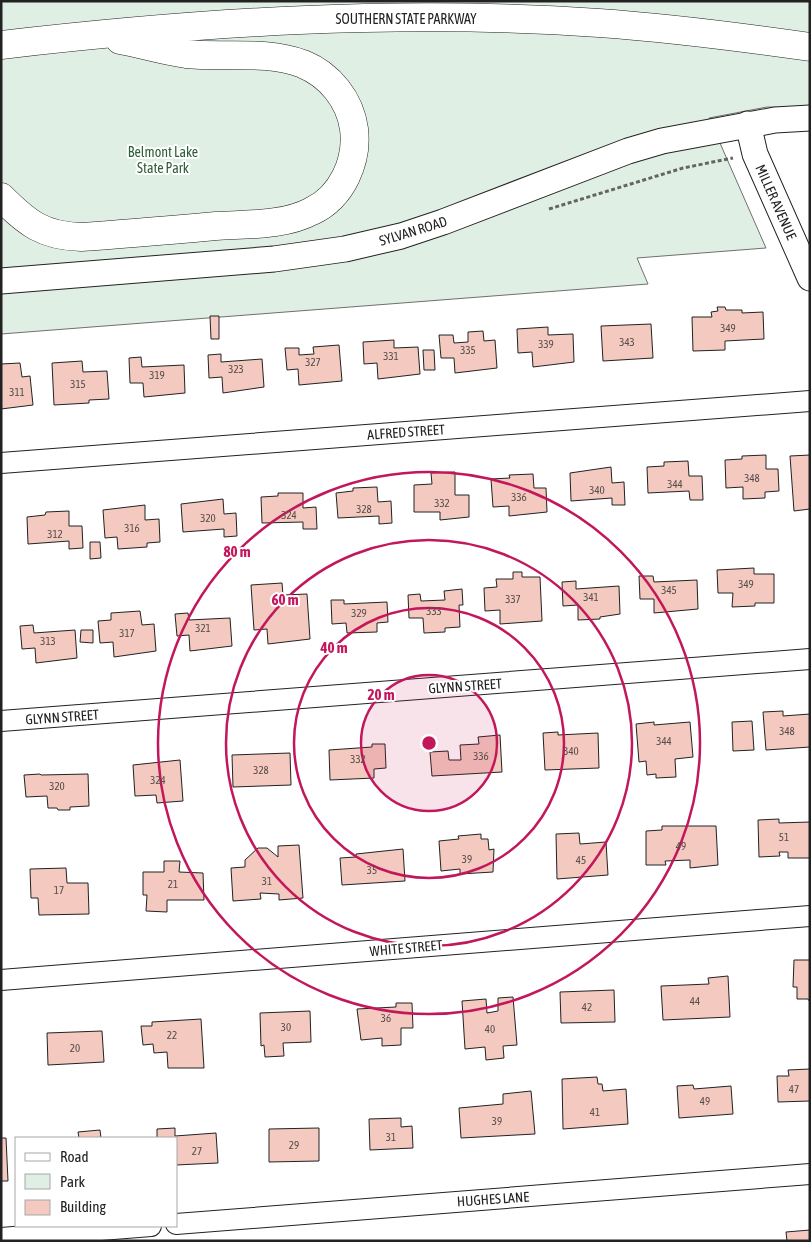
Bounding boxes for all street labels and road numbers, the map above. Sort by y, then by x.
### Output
street label: SOUTHERN STATE PARKWAY [336,11,477,27]
street label: MILLER AVENUE [752,162,800,242]
street label: SYLVAN ROAD [377,213,449,249]
street label: ALFRED STREET [367,421,445,443]
street label: GLYNN STREET [428,675,502,697]
street label: GLYNN STREET [25,706,99,728]
street label: WHITE STREET [369,937,443,959]
street label: HUGHES LANE [456,1188,530,1209]

